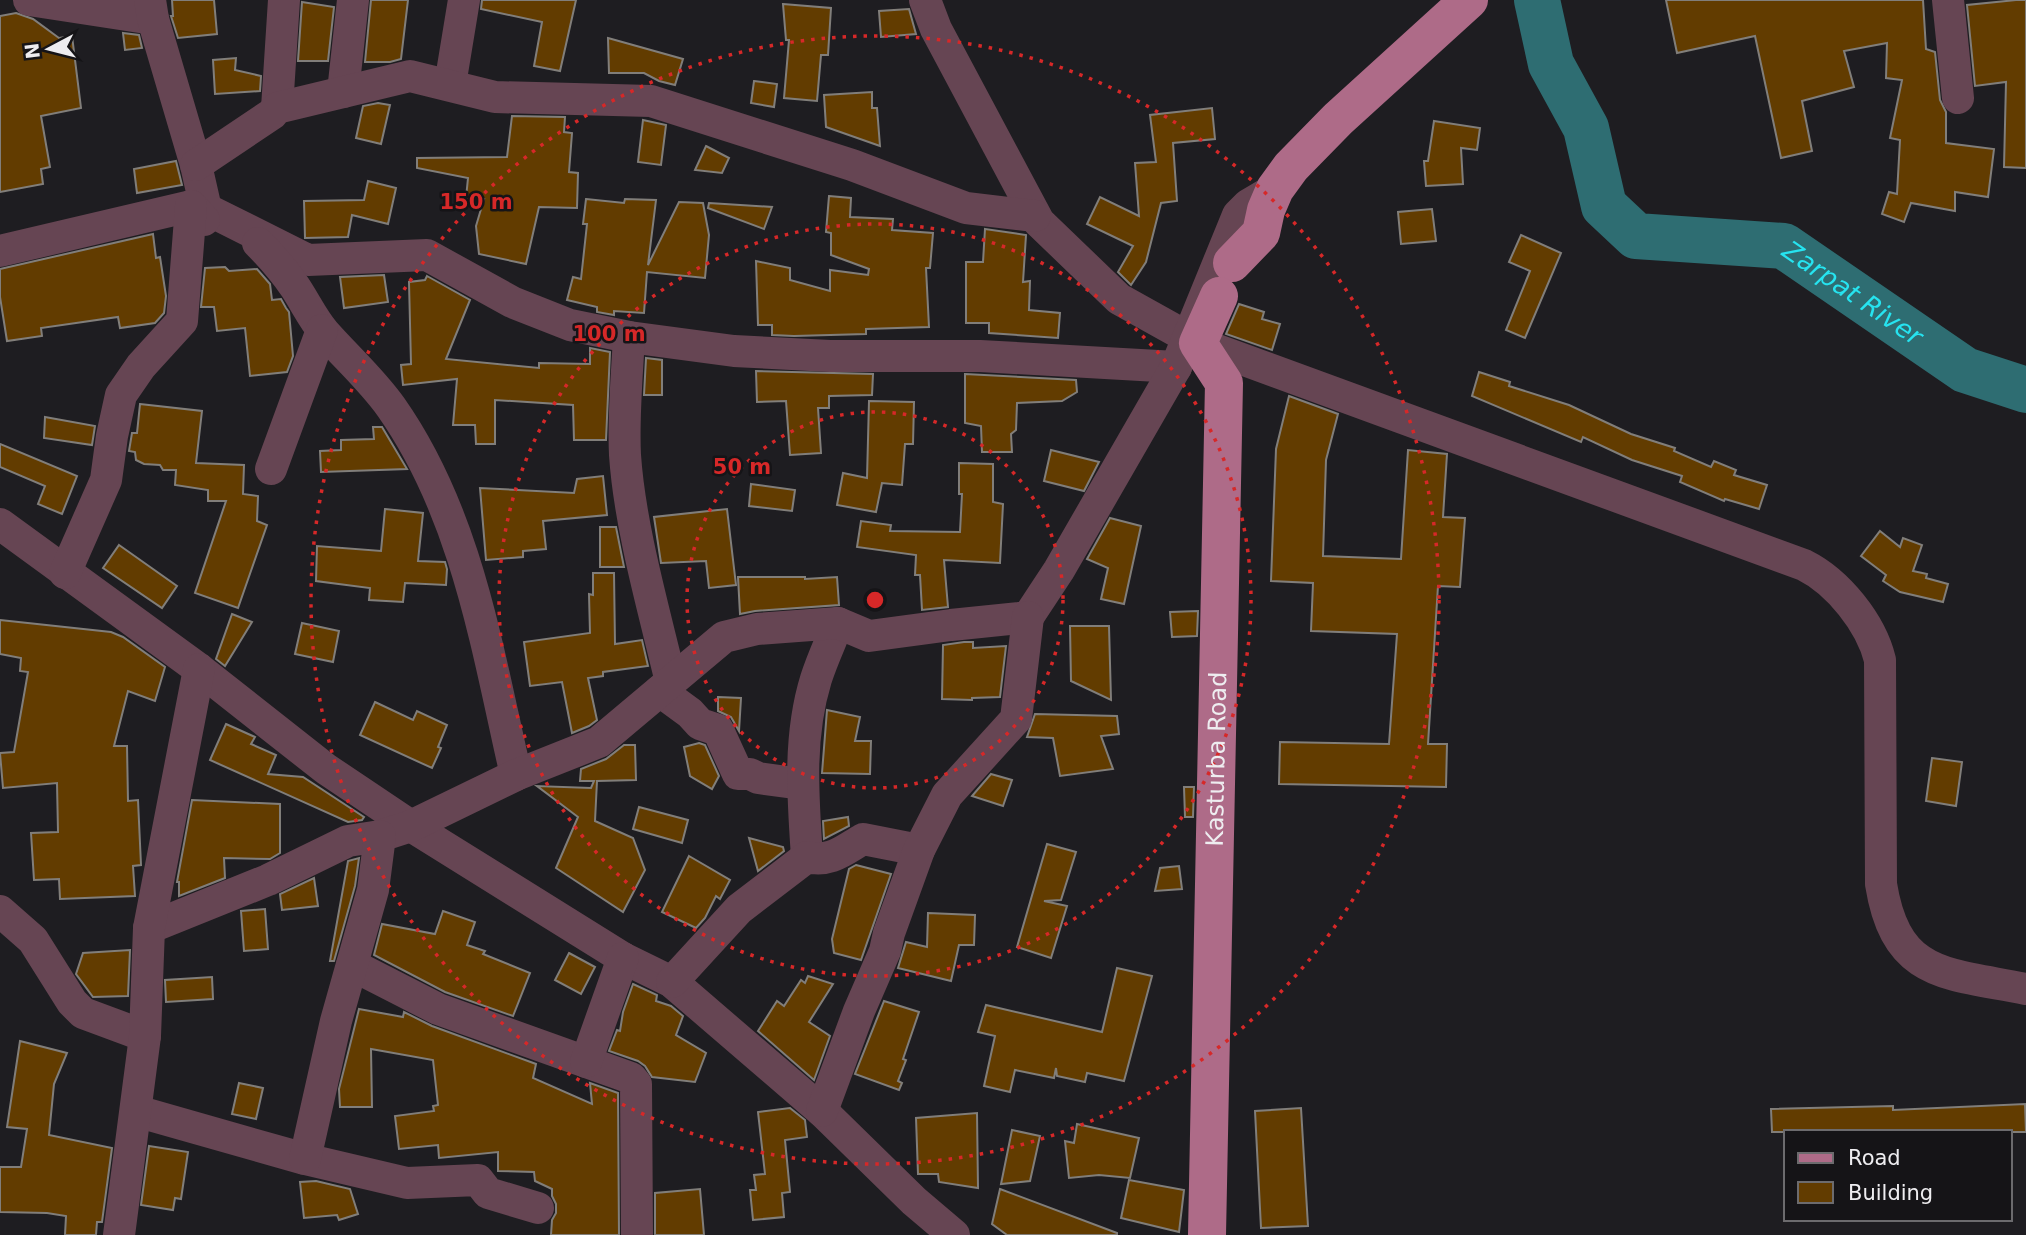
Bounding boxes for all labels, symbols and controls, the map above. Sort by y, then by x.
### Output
north arrow [14,14,84,84]
text: N [20,42,44,60]
text: 150 m [439,190,513,214]
water label: Zarpat River [1776,234,1930,353]
text: 100 m [572,322,646,346]
text: 50 m [713,455,771,479]
centre of rings [863,588,887,612]
street label: Kasturba Road [1201,671,1232,847]
legend [1784,1130,2012,1221]
text: Road [1848,1146,1901,1170]
text: Building [1848,1181,1933,1205]

